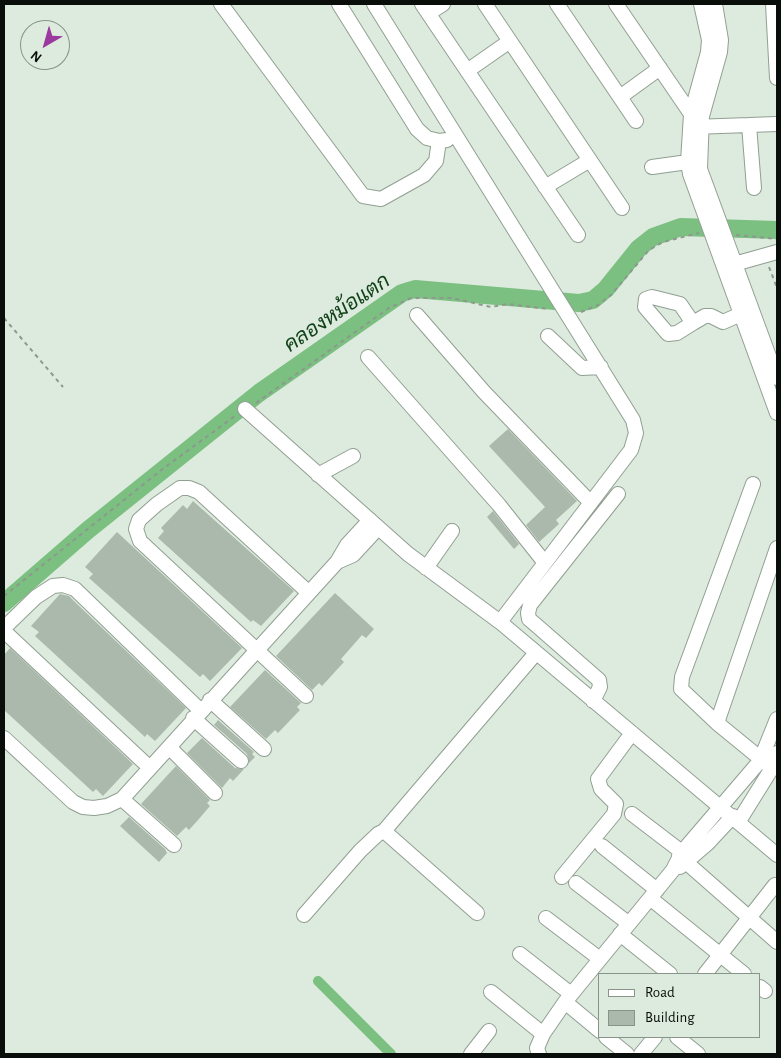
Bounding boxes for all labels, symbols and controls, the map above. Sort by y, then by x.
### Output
north arrow [20,20,70,70]
text: N [28,48,45,65]
water label: คลองหม้อแตก [279,268,395,358]
legend [598,973,761,1038]
text: Road [645,985,675,1000]
text: Building [645,1010,695,1025]

